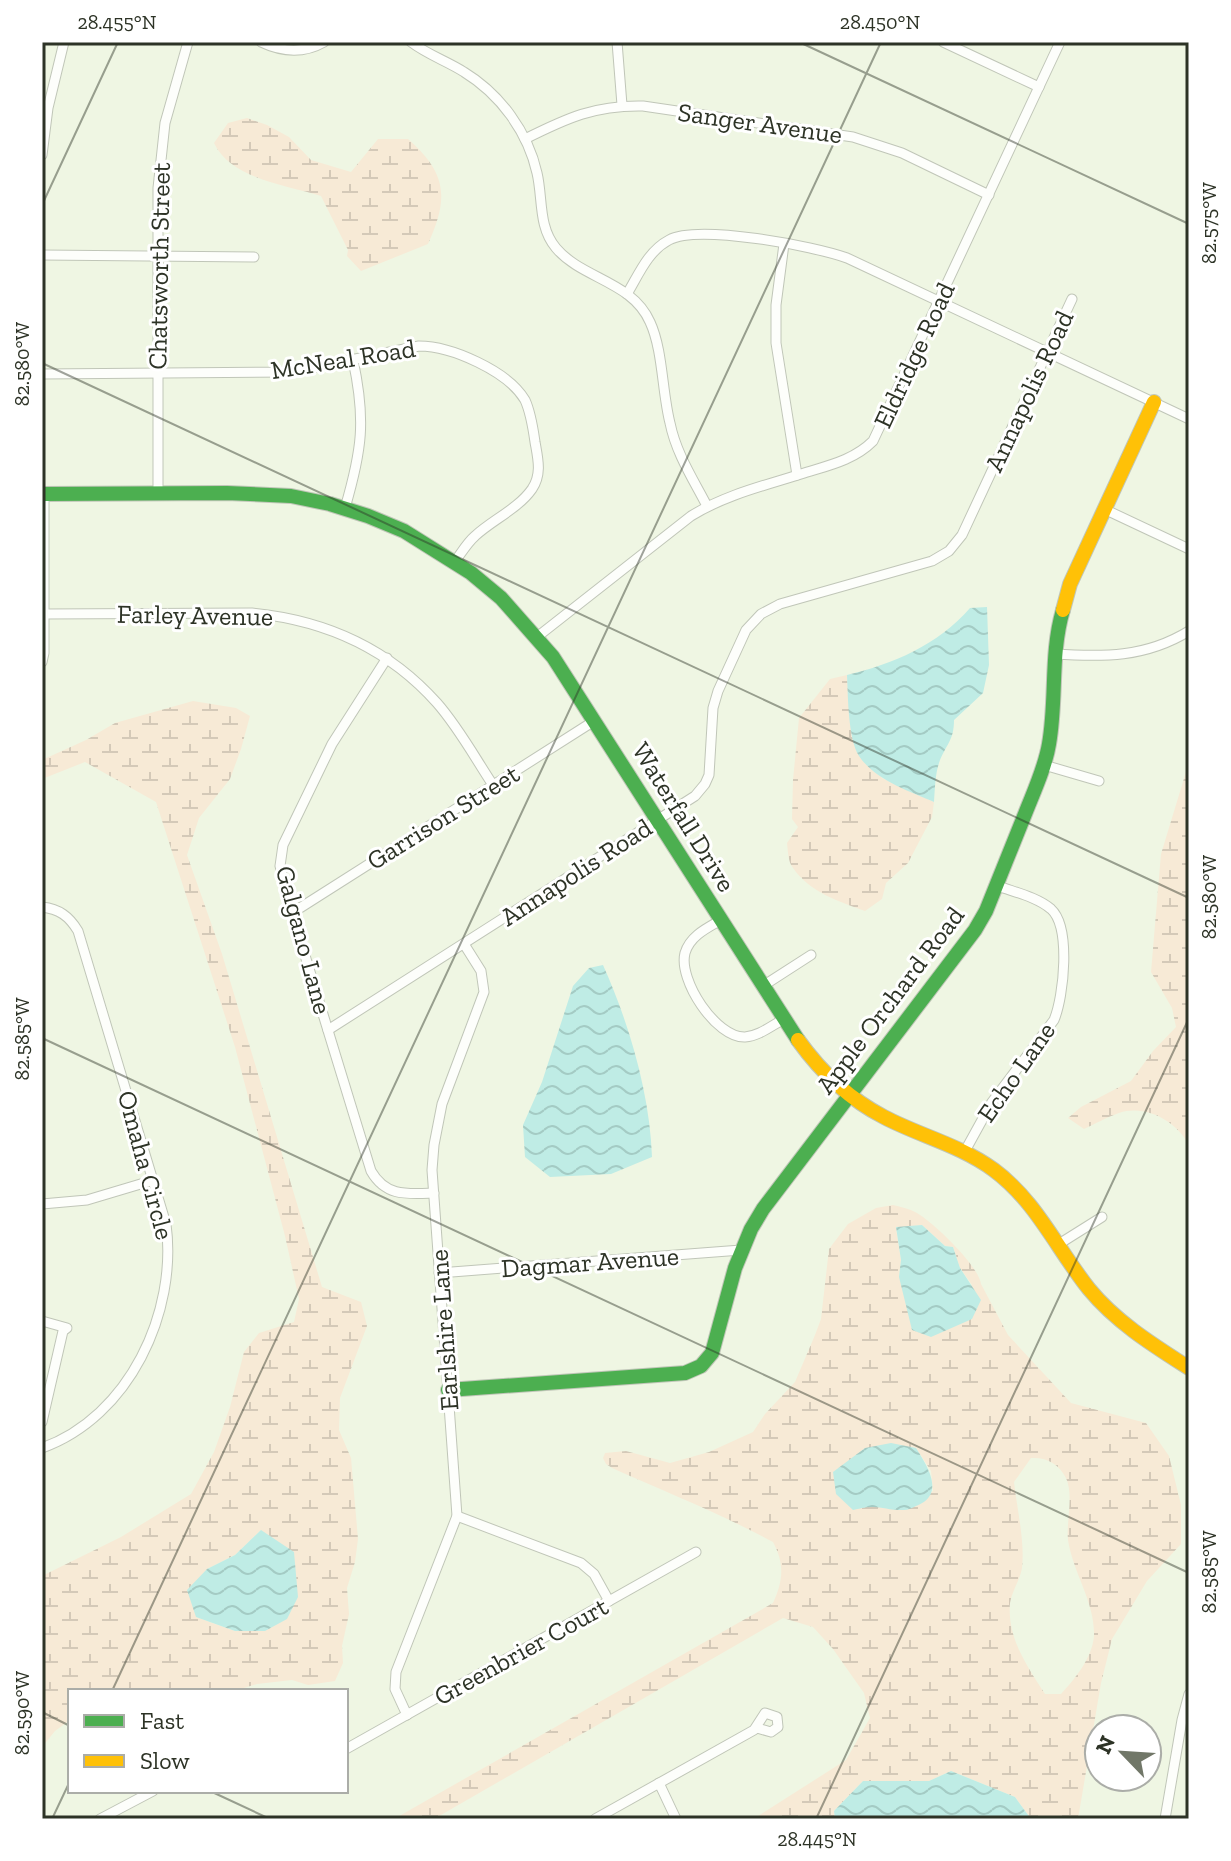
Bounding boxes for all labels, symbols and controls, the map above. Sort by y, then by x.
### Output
text: 28.455°N [77,10,157,34]
text: 28.450°N [840,10,920,34]
street label: Sanger Avenue [676,96,844,150]
street label: Chatsworth Street [141,162,177,370]
text: 82.575°W [1197,182,1221,264]
street label: Eldridge Road [866,277,962,433]
street label: Annapolis Road [978,305,1080,477]
text: 82.580°W [10,321,34,406]
street label: McNeal Road [268,332,418,386]
street label: Farley Avenue [117,598,273,632]
street label: Waterfall Drive [625,736,743,898]
street label: Garrison Street [361,757,525,877]
street label: Annapolis Road [494,811,658,933]
text: 82.580°W [1197,854,1221,939]
street label: Galgano Lane [269,862,339,1018]
street label: Apple Orchard Road [809,900,971,1100]
text: 82.585°W [10,997,34,1081]
street label: Echo Lane [970,1016,1062,1128]
street label: Omaha Circle [111,1087,181,1243]
street label: Dagmar Avenue [500,1240,680,1284]
street label: Earlshire Lane [422,1248,466,1412]
text: 82.585°W [1197,1530,1221,1614]
street label: Greenbrier Court [428,1590,614,1712]
text: 82.590°W [10,1671,34,1755]
legend [68,1689,348,1793]
text: Fast [140,1706,184,1735]
north arrow [1083,1713,1163,1793]
text: N [1090,1731,1121,1758]
text: Slow [140,1746,190,1775]
text: 28.445°N [777,1827,857,1851]

